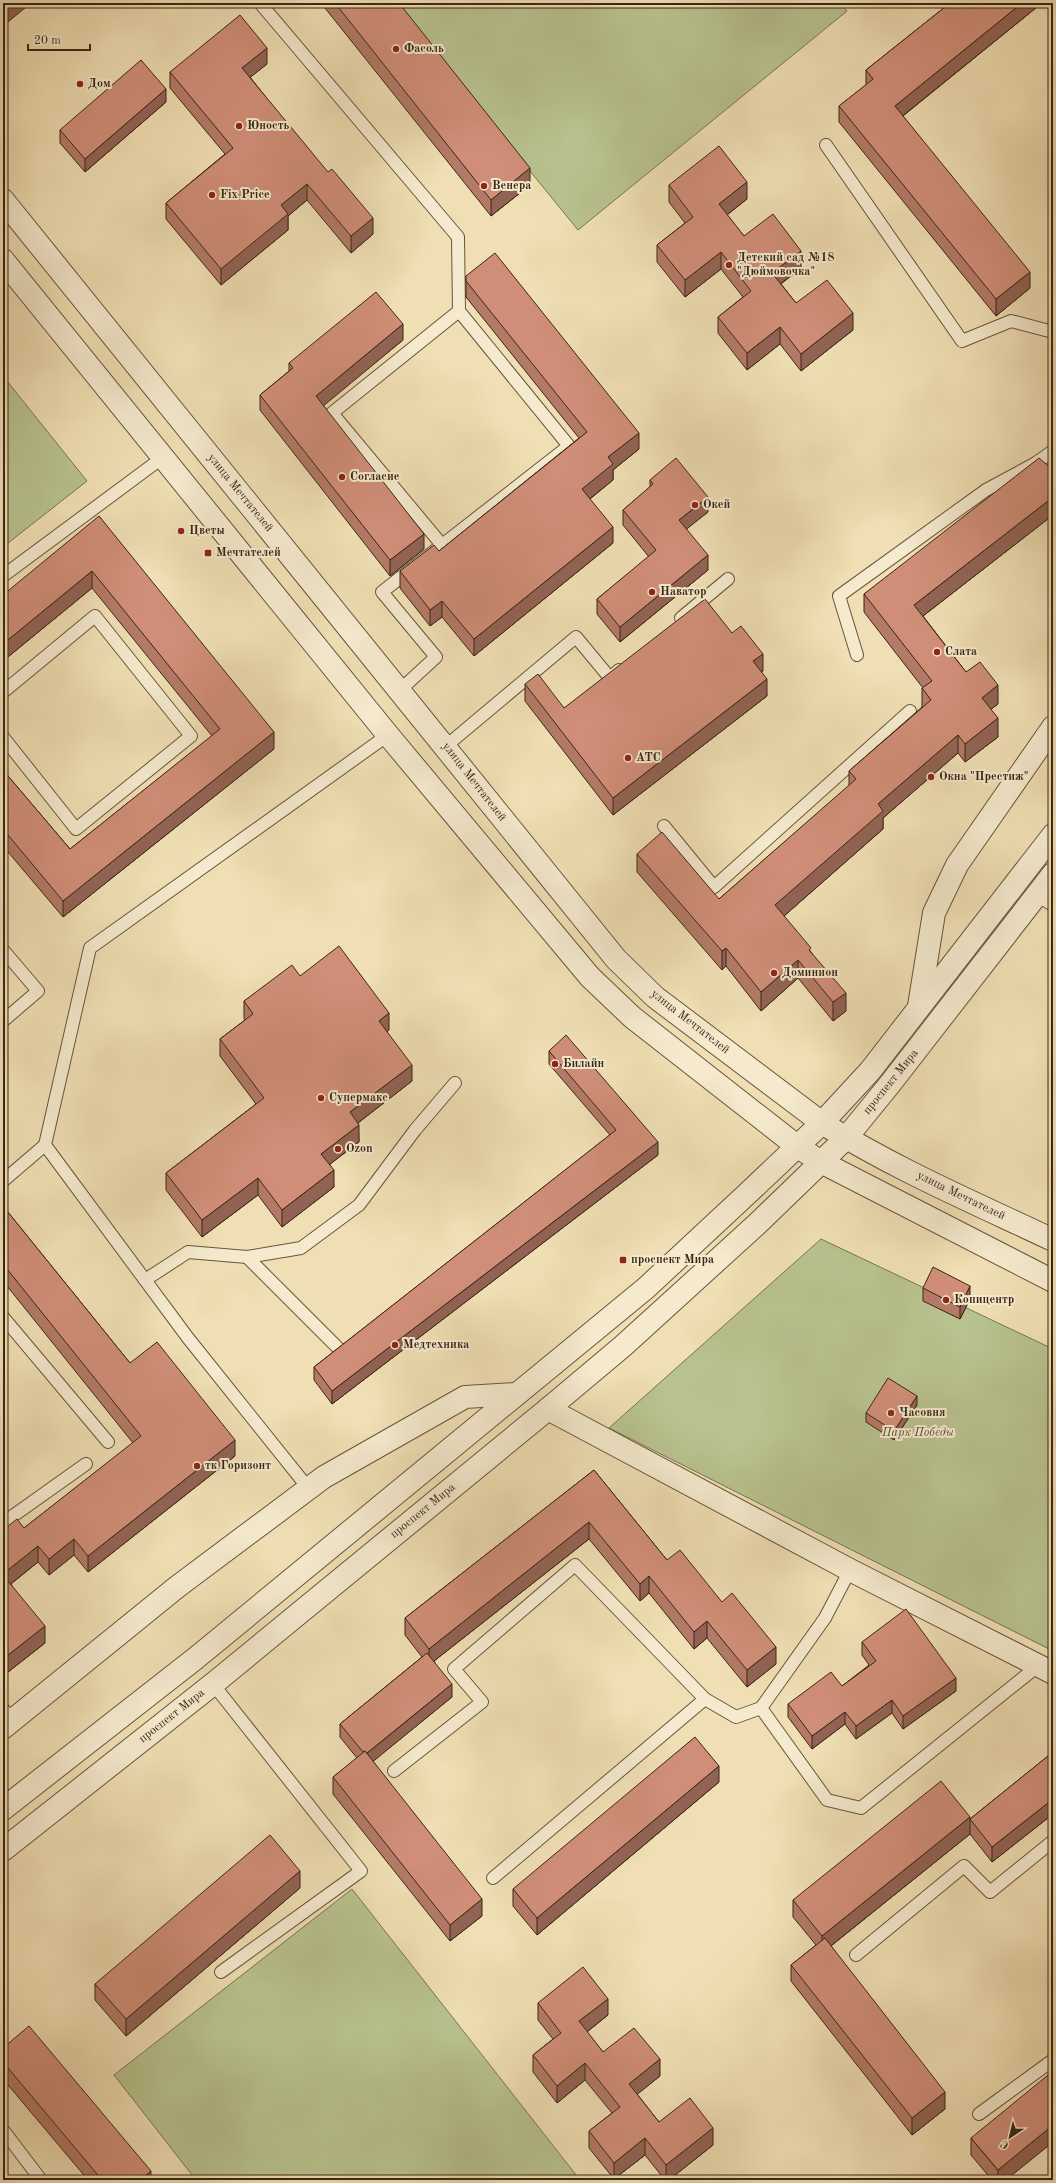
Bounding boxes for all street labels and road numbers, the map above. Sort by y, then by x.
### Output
street label: улица Мечтателей [205,452,275,534]
street label: улица Мечтателей [440,740,508,824]
street label: улица Мечтателей [648,988,732,1056]
street label: проспект Мира [861,1047,921,1117]
street label: улица Мечтателей [915,1169,1007,1223]
street label: проспект Мира [388,1481,458,1541]
street label: проспект Мира [137,1687,207,1745]

